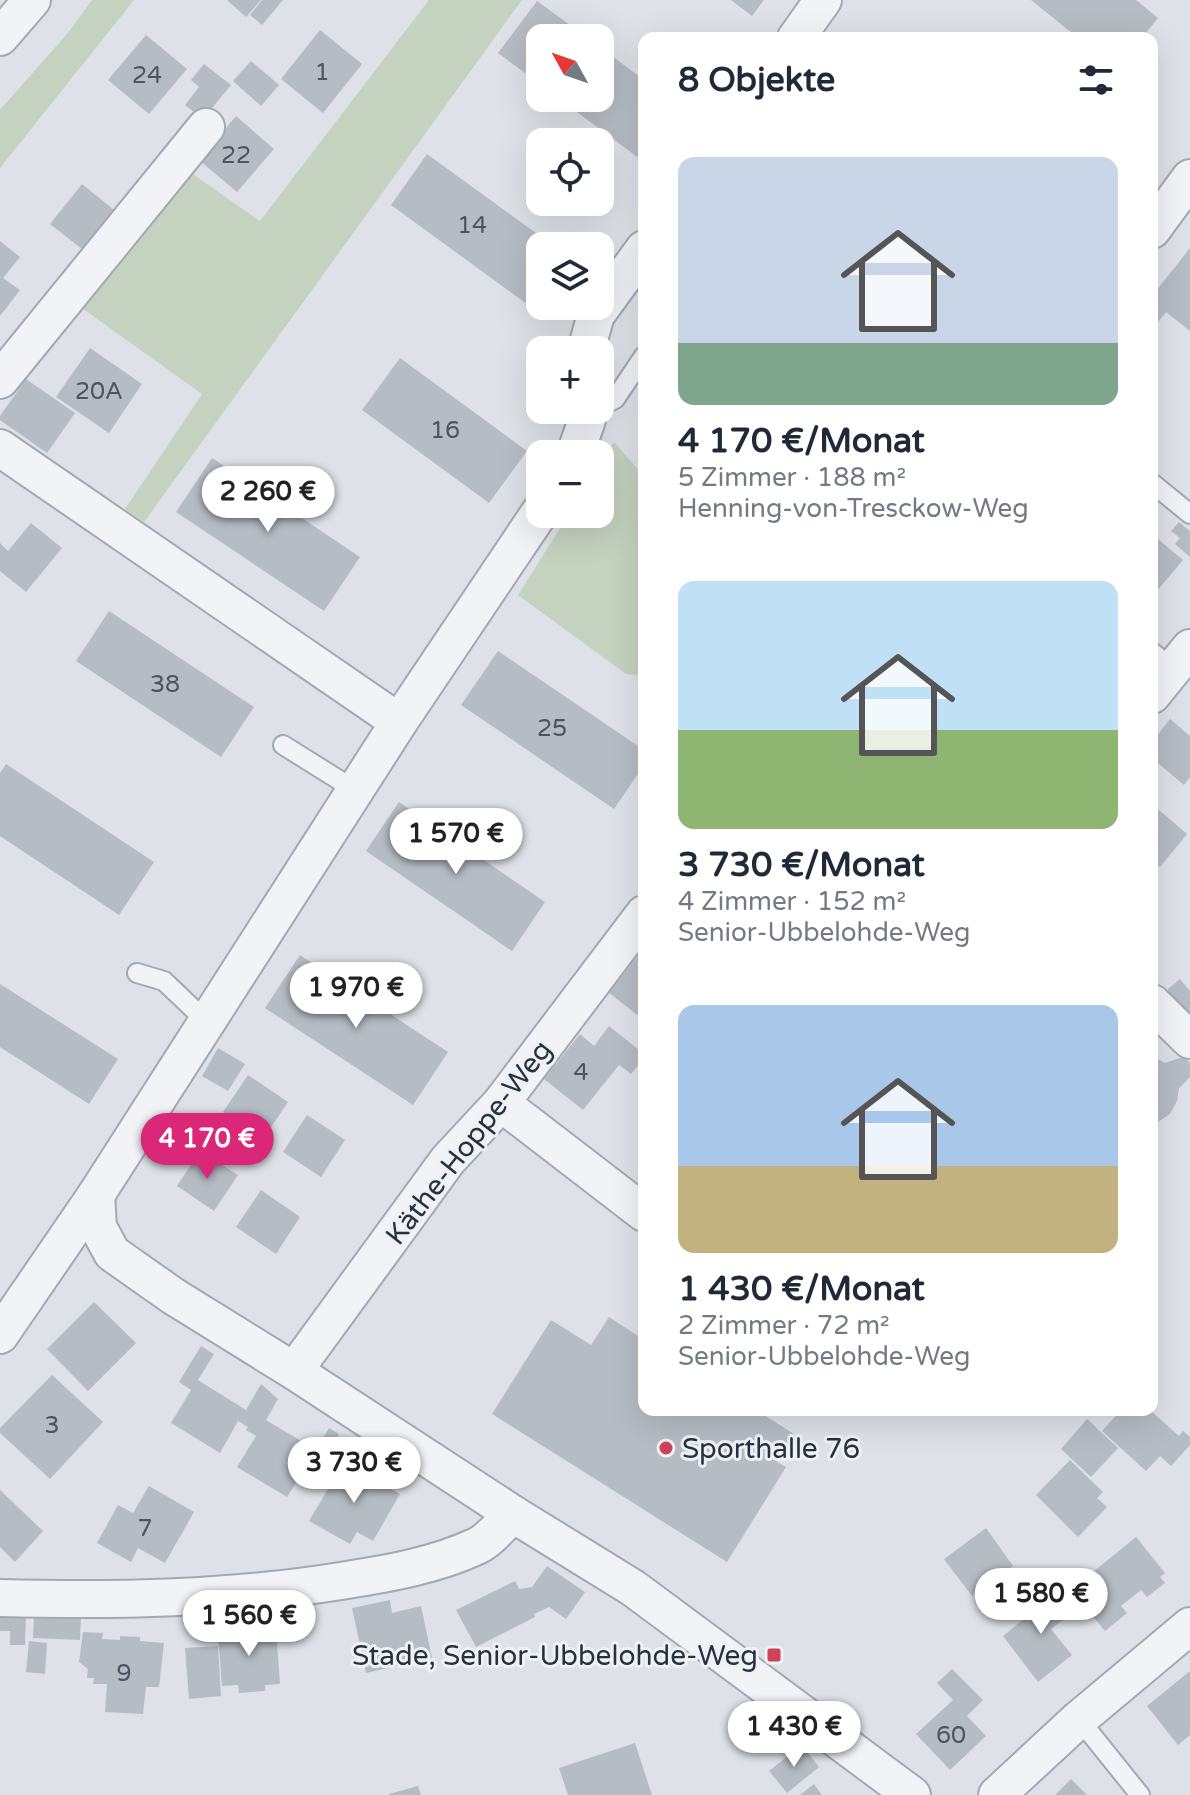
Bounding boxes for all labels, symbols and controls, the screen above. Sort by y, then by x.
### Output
north arrow [526,24,614,112]
map controls [526,24,614,528]
house number: 1 [314,58,330,87]
icon: filters [1074,58,1118,102]
text: 8 Objekte [678,60,835,101]
house number: 24 [132,61,162,90]
button: locate [526,128,614,216]
house number: 22 [221,141,251,170]
icon: home [826,209,970,353]
house number: 14 [457,211,487,240]
button: layers [526,232,614,320]
button: + [526,336,614,424]
house number: 20A [75,377,123,406]
house number: 16 [430,416,460,445]
text: 4 170 €/Monat [678,421,925,462]
button: − [526,440,614,528]
text: 5 Zimmer · 188 m² [678,462,906,493]
pin: 2 260 € [194,466,342,534]
text: 2 260 € [220,476,316,507]
text: Henning-von-Tresckow-Weg [678,493,1029,524]
icon: home [826,633,970,777]
house number: 38 [150,670,180,699]
house number: 25 [537,714,567,743]
pin: 1 570 € [382,808,530,876]
text: 1 570 € [408,818,504,849]
text: 3 730 €/Monat [678,845,925,886]
text: 4 Zimmer · 152 m² [678,886,906,917]
text: Senior-Ubbelohde-Weg [678,917,970,948]
pin: 1 970 € [282,962,430,1030]
text: 1 970 € [308,972,404,1003]
street label: Käthe-Hoppe-Weg [378,1034,559,1252]
icon: home [826,1057,970,1201]
house number: 4 [573,1058,589,1087]
pin: 4 170 € [133,1113,281,1181]
text: 4 170 € [159,1123,255,1154]
text: 1 430 €/Monat [678,1269,925,1310]
text: 2 Zimmer · 72 m² [678,1310,890,1341]
text: Senior-Ubbelohde-Weg [678,1341,970,1372]
house number: 3 [44,1411,60,1440]
place label: Sporthalle 76 [682,1432,860,1466]
pin: 3 730 € [280,1437,428,1505]
marker: Sporthalle 76 [657,1439,675,1457]
text: 3 730 € [306,1447,402,1478]
house number: 7 [137,1514,153,1543]
pin: 1 580 € [967,1568,1115,1636]
text: 1 580 € [993,1578,1089,1609]
pin: 1 560 € [175,1590,323,1658]
text: 1 560 € [201,1600,297,1631]
place label: Stade, Senior-Ubbelohde-Weg [352,1639,758,1673]
marker: Stade, Senior-Ubbelohde-Weg [765,1646,783,1664]
house number: 9 [116,1659,132,1688]
pin: 1 430 € [720,1701,868,1769]
text: 1 430 € [746,1711,842,1742]
house number: 60 [936,1721,966,1750]

